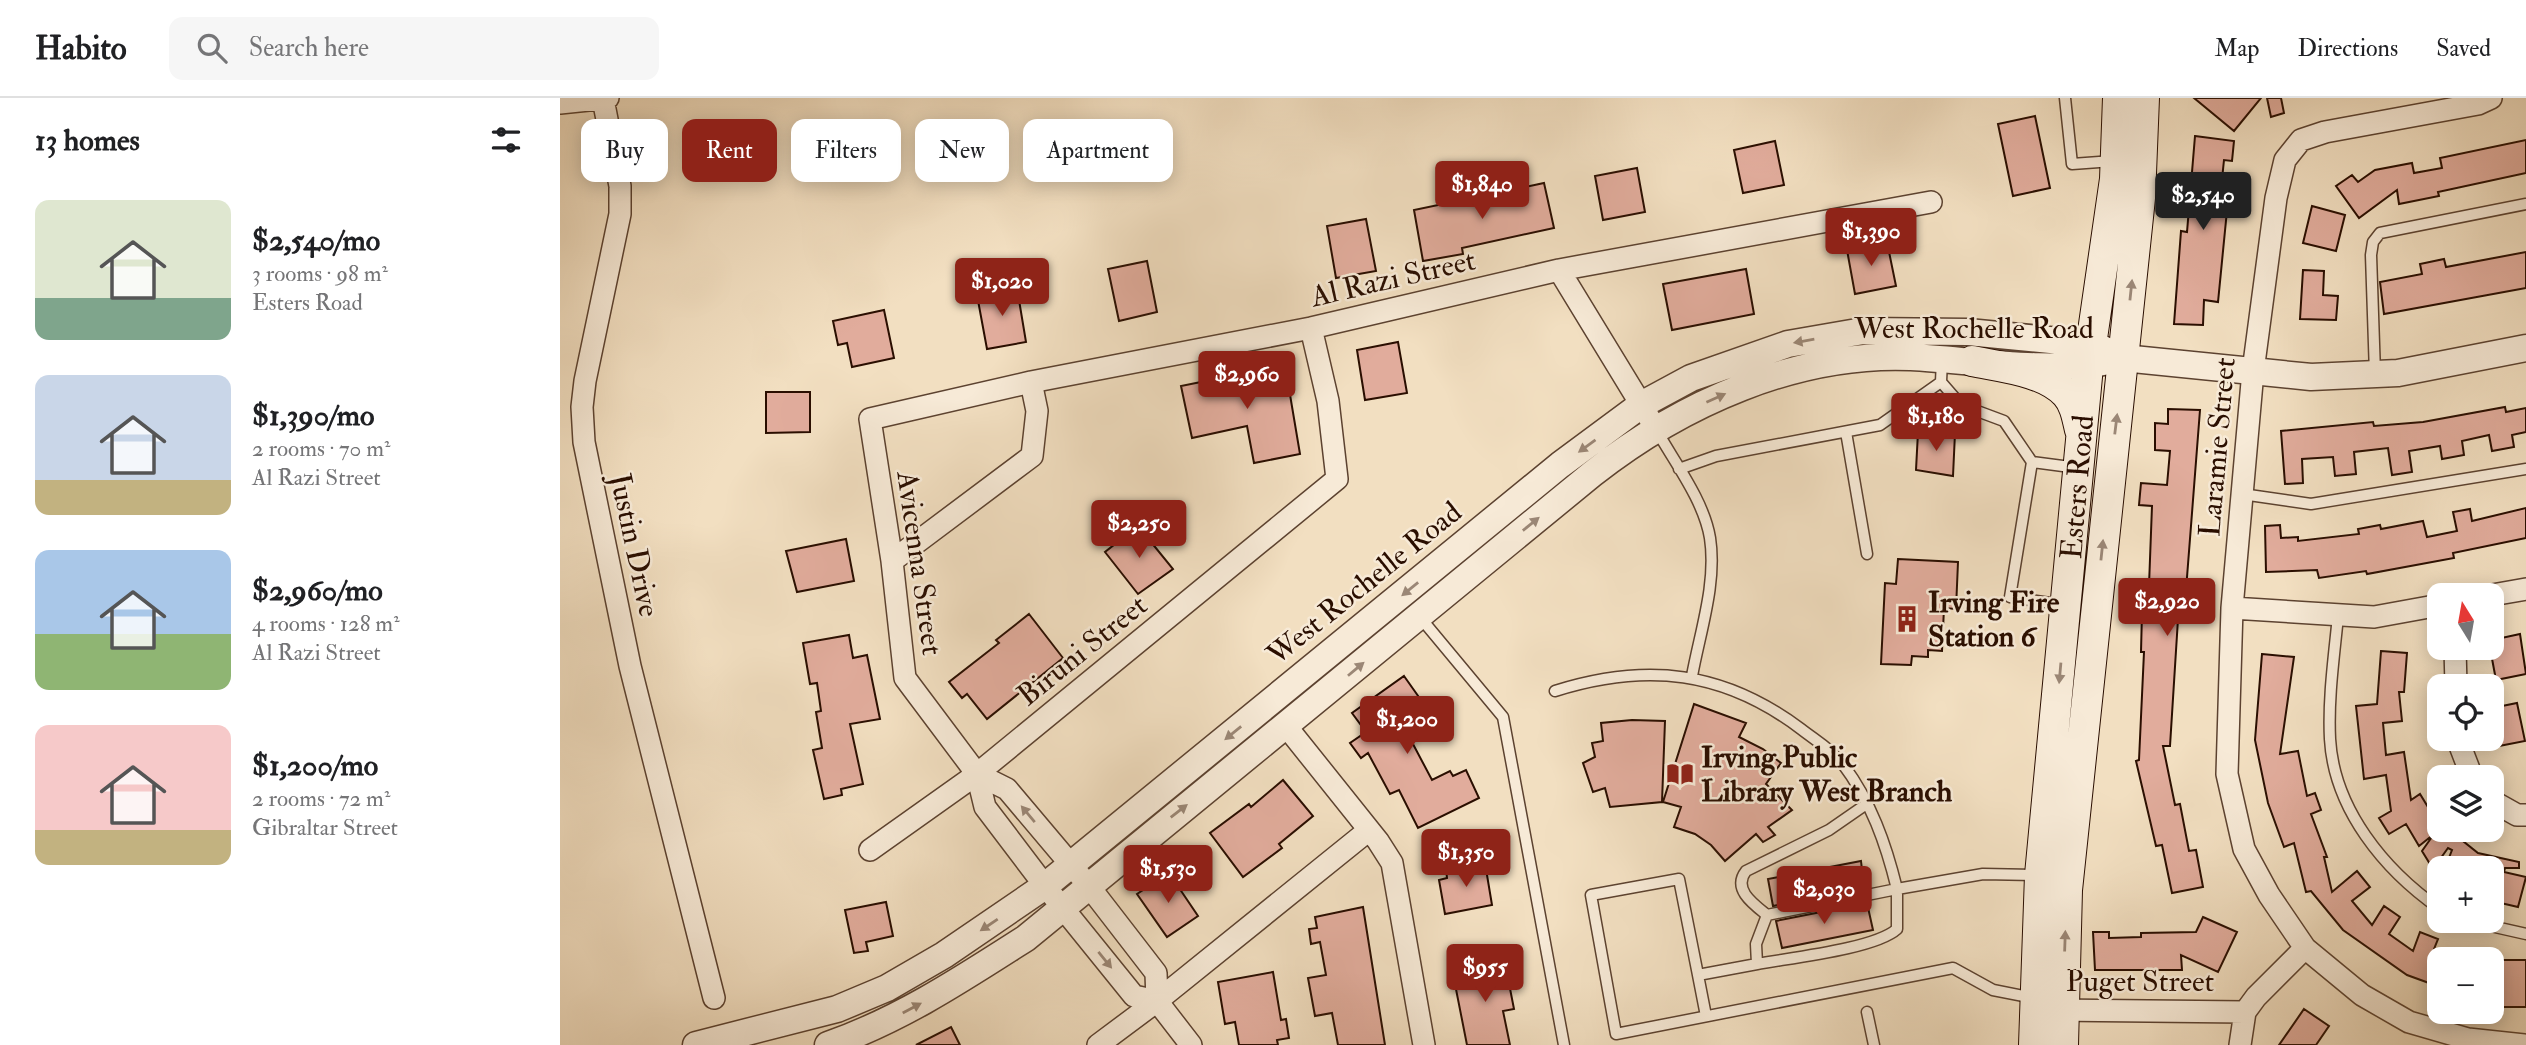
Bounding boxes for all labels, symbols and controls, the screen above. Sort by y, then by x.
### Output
search box [169,17,659,80]
text: Habito [35,28,127,69]
icon: search [193,29,231,67]
text: Search here [249,32,369,64]
text: Map [2214,33,2259,64]
text: Directions [2297,33,2398,64]
text: Saved [2436,33,2491,64]
chip: Buy [581,119,668,182]
chip: Rent [682,119,777,182]
chip: Filters [791,119,901,182]
chip: New [915,119,1009,182]
chip: Apartment [1023,119,1173,182]
icon: filters [487,121,525,159]
text: 13 homes [35,122,140,159]
pin: $1,840 [1425,162,1539,221]
text: $1,840 [1451,169,1513,198]
pin: $2,540 [2146,172,2260,232]
text: $2,540 [2171,180,2235,209]
pin: $1,390 [1814,208,1928,268]
text: $1,390 [1841,216,1901,245]
text: $2,540/mo [252,222,380,259]
icon: home [91,228,175,312]
street label: Al Razi Street [1306,242,1479,316]
pin: $1,020 [945,258,1059,318]
text: 3 rooms · 98 m² [252,259,388,288]
text: $1,020 [971,266,1033,295]
one-way arrow [2126,279,2137,301]
text: Esters Road [252,288,363,317]
street label: West Rochelle Road [1853,310,2094,347]
one-way arrow [1793,336,1815,347]
pin: $2,960 [1190,352,1304,411]
street label: Laramie Street [2191,356,2244,538]
text: $2,960 [1214,359,1280,388]
one-way arrow [1706,392,1726,404]
pin: $1,180 [1879,394,1993,453]
text: $1,390/mo [252,397,374,434]
text: $1,180 [1907,401,1965,430]
icon: home [91,403,175,487]
street label: Esters Road [2053,413,2102,561]
one-way arrow [2111,413,2122,435]
text: 2 rooms · 70 m² [252,434,391,463]
one-way arrow [1577,439,1596,453]
text: Al Razi Street [252,463,381,492]
street label: Avicenna Street [888,468,951,658]
street label: Justin Drive [601,469,668,620]
street label: West Rochelle Road [1259,494,1469,674]
pin: $2,250 [1082,500,1196,560]
text: $2,250 [1107,508,1171,537]
one-way arrow [1522,516,1540,531]
one-way arrow [2097,539,2108,561]
text: $2,960/mo [252,572,383,609]
icon: home [91,578,175,662]
pin: $2,920 [2110,578,2224,638]
one-way arrow [1401,581,1418,596]
north arrow [2427,583,2504,660]
map controls [2427,583,2504,1024]
place label: Irving Fire Station 6 [1928,584,2060,655]
text: $2,920 [2134,586,2200,615]
street label: Biruni Street [1010,587,1155,714]
building icon: Irving Fire Station 6 [1892,604,1922,634]
text: 4 rooms · 128 m² [252,609,400,638]
text: Al Razi Street [252,638,381,667]
one-way arrow [1347,661,1365,676]
one-way arrow [2054,662,2065,684]
button: locate [2427,674,2504,751]
pin: $1,200 [1350,696,1464,756]
text: $1,200 [1376,704,1438,733]
one-way arrow [1225,725,1242,740]
place label: Irving Public Library West Branch [1701,739,1953,810]
text: $1,200/mo [252,747,378,784]
icon: home [91,753,175,837]
library icon: Irving Public Library West Branch [1665,759,1695,789]
button: layers [2427,765,2504,842]
text: 2 rooms · 72 m² [252,784,390,813]
one-way arrow [1170,804,1187,819]
one-way arrow [1021,805,1036,822]
text: Gibraltar Street [252,813,398,842]
pin: $1,350 [1409,830,1523,889]
text: $1,350 [1437,837,1495,866]
pin: $1,530 [1111,846,1225,905]
text: $1,530 [1139,853,1197,882]
button: + [2427,856,2504,933]
pin: $2,030 [1767,866,1881,926]
text: $2,030 [1793,874,1855,903]
one-way arrow [980,918,998,932]
one-way arrow [2060,930,2071,952]
pin: $955 [1444,944,1526,1004]
button: − [2427,947,2504,1024]
one-way arrow [1098,951,1113,969]
text: $955 [1462,952,1508,981]
street label: Puget Street [2066,963,2215,1000]
one-way arrow [902,1002,922,1013]

